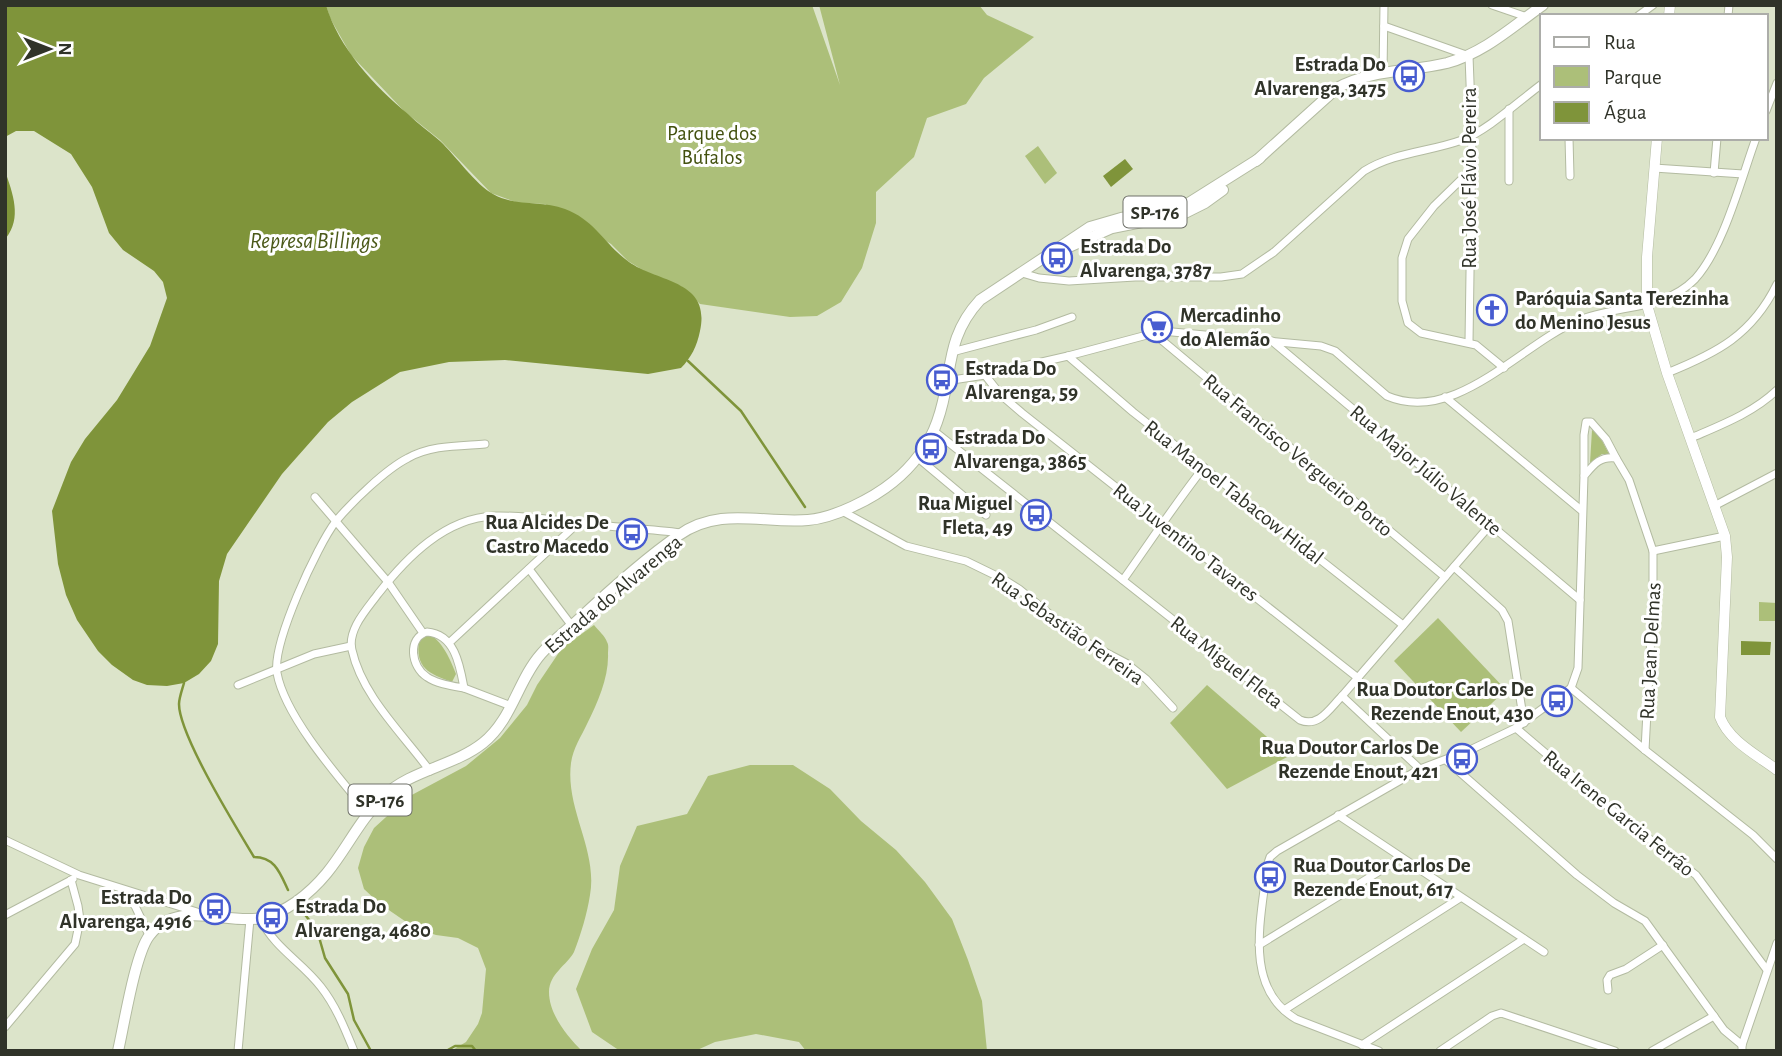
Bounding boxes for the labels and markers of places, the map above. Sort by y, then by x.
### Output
place label: Estrada Do Alvarenga, 3475 [1254,54,1386,99]
bus stop icon: Estrada Do Alvarenga, 3475 [1392,59,1426,93]
place label: Estrada Do Alvarenga, 3787 [1080,236,1212,281]
bus stop icon: Estrada Do Alvarenga, 3787 [1040,241,1074,275]
place label: Paróquia Santa Terezinha do Menino Jesus [1515,288,1729,333]
church icon: Paróquia Santa Terezinha do Menino Jesus [1475,293,1509,327]
place label: Mercadinho do Alemão [1180,305,1281,350]
supermarket icon: Mercadinho do Alemão [1140,310,1174,344]
place label: Estrada Do Alvarenga, 59 [965,358,1078,403]
bus stop icon: Estrada Do Alvarenga, 59 [925,363,959,397]
place label: Estrada Do Alvarenga, 3865 [954,427,1087,472]
bus stop icon: Estrada Do Alvarenga, 3865 [914,432,948,466]
place label: Rua Miguel Fleta, 49 [918,493,1013,538]
bus stop icon: Rua Miguel Fleta, 49 [1019,498,1053,532]
place label: Rua Alcides De Castro Macedo [485,512,609,557]
bus stop icon: Rua Alcides De Castro Macedo [615,517,649,551]
place label: Rua Doutor Carlos De Rezende Enout, 430 [1356,679,1534,724]
bus stop icon: Rua Doutor Carlos De Rezende Enout, 430 [1540,684,1574,718]
place label: Rua Doutor Carlos De Rezende Enout, 421 [1261,737,1439,782]
bus stop icon: Rua Doutor Carlos De Rezende Enout, 421 [1445,742,1479,776]
place label: Rua Doutor Carlos De Rezende Enout, 617 [1293,855,1471,900]
bus stop icon: Rua Doutor Carlos De Rezende Enout, 617 [1253,860,1287,894]
place label: Estrada Do Alvarenga, 4916 [60,887,192,932]
bus stop icon: Estrada Do Alvarenga, 4916 [198,892,232,926]
place label: Estrada Do Alvarenga, 4680 [295,896,431,941]
bus stop icon: Estrada Do Alvarenga, 4680 [255,901,289,935]

